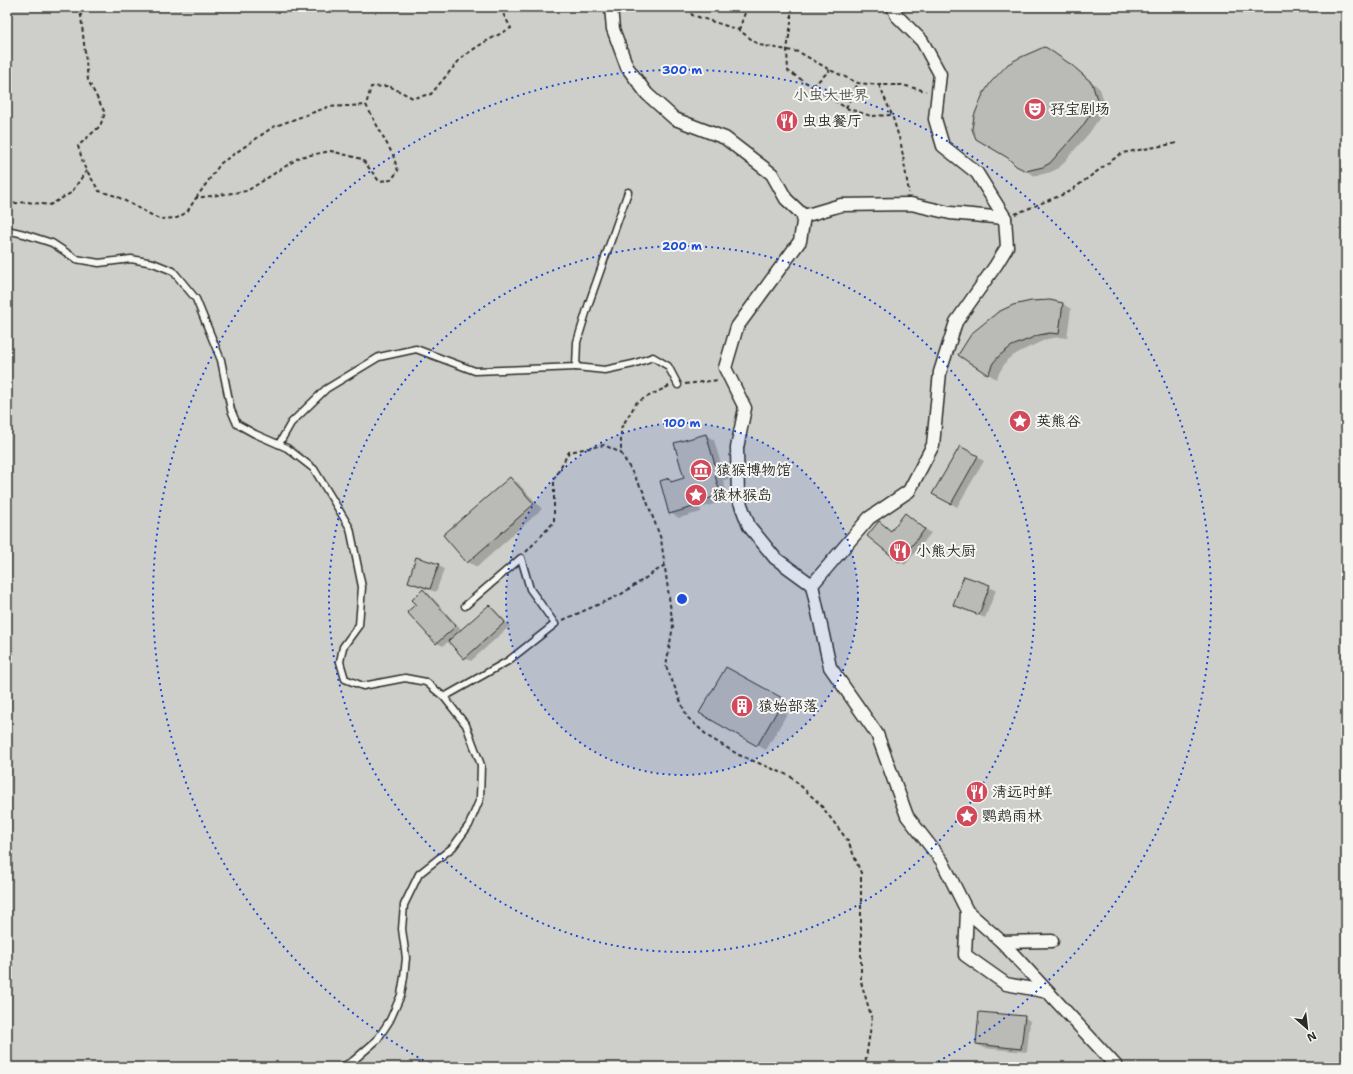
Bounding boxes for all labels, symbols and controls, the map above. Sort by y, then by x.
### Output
text: 300 m [662,62,702,78]
park label: 小虫大世界 [793,85,869,105]
theatre icon: 孖宝剧场 [1022,96,1048,122]
place label: 孖宝剧场 [1050,99,1110,119]
restaurant icon: 虫虫餐厅 [774,108,800,134]
place label: 虫虫餐厅 [802,111,862,131]
text: 200 m [662,238,702,254]
place icon: 英熊谷 [1007,408,1033,434]
place label: 英熊谷 [1036,411,1081,431]
text: 100 m [664,415,701,431]
museum icon: 猿猴博物馆 [688,457,714,483]
place label: 猿猴博物馆 [716,460,791,480]
place icon: 猿林猴岛 [683,482,709,508]
place label: 猿林猴岛 [712,485,772,505]
restaurant icon: 小熊大厨 [887,538,913,564]
place label: 小熊大厨 [916,541,976,561]
centre of rings [675,592,689,606]
building icon: 猿始部落 [729,693,755,719]
place label: 猿始部落 [758,696,818,716]
restaurant icon: 清远时鲜 [964,779,990,805]
place label: 清远时鲜 [992,782,1052,802]
place icon: 鹦鹉雨林 [954,803,980,829]
place label: 鹦鹉雨林 [982,806,1042,826]
north arrow [1287,1008,1327,1048]
text: N [1304,1028,1319,1045]

